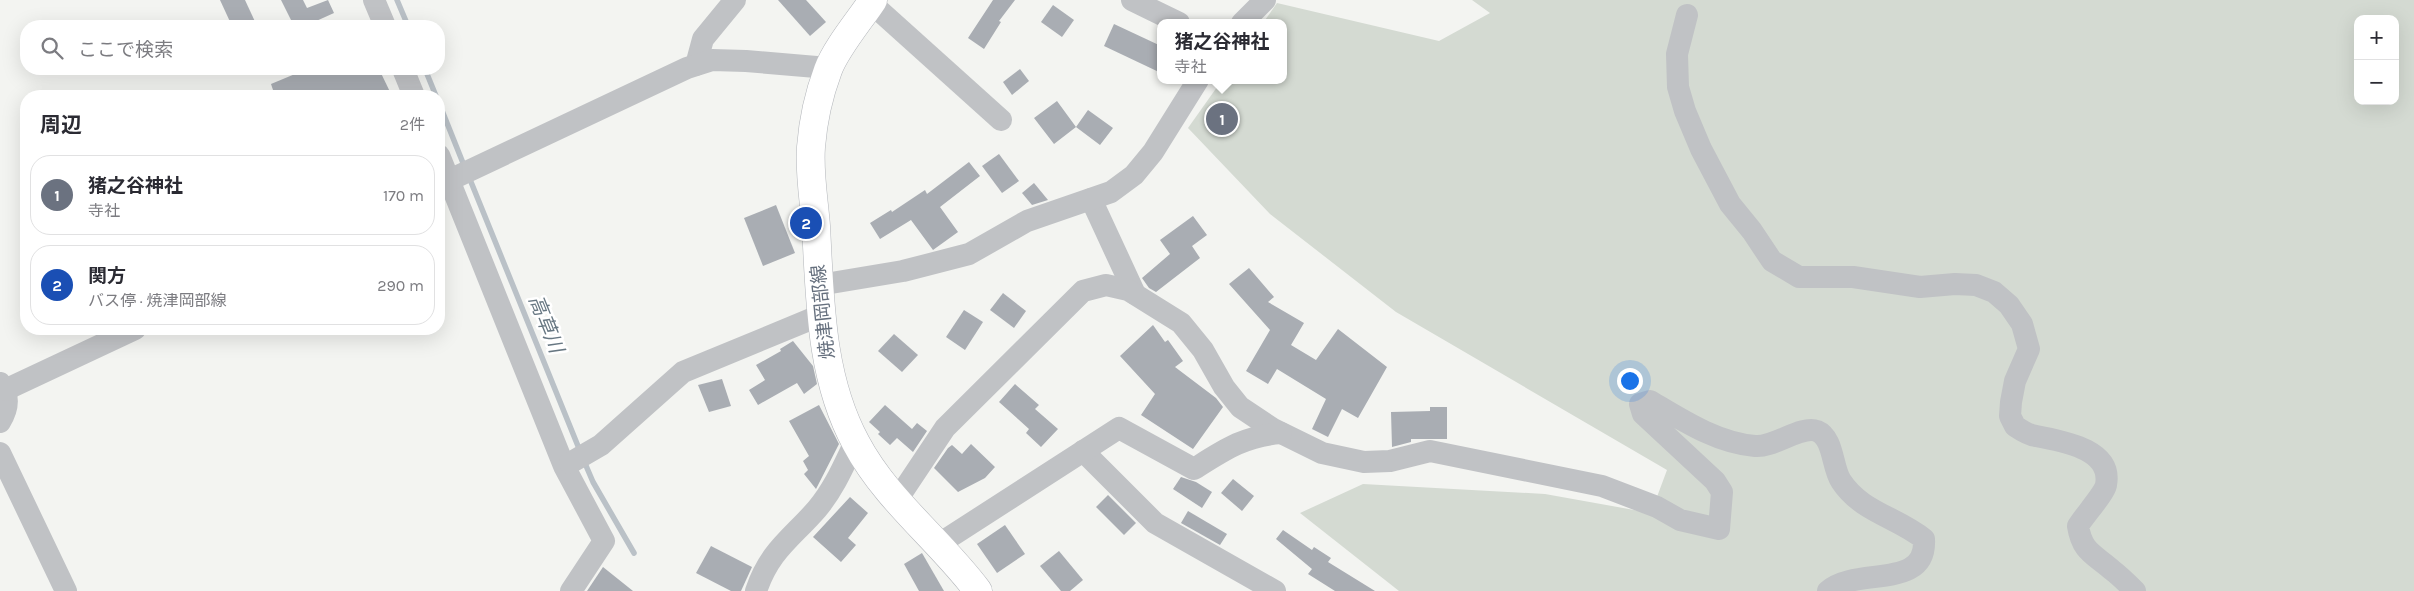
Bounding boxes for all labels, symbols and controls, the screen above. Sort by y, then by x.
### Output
map controls [2354,15,2399,105]
button: + [2354,15,2399,60]
popup [1157,19,1287,84]
search box [20,20,445,75]
text: 猪之谷神社 [1174,31,1270,53]
icon: search [38,34,66,62]
text: ここで検索 [78,39,173,61]
text: 寺社 [1174,57,1207,76]
button: − [2354,60,2399,105]
pin: 1 [1206,100,1238,138]
text: 周辺 [40,113,82,137]
text: 2件 [400,115,425,134]
text: 猪之谷神社 [88,175,183,197]
text: 1 [54,186,60,205]
text: 170 m [383,186,424,205]
text: 寺社 [88,201,120,220]
pin: 2 [790,204,822,242]
street label: 焼津岡部線 [807,264,839,360]
text: 関方 [88,265,126,287]
text: 2 [52,276,62,295]
text: 290 m [377,276,424,295]
text: バス停 · 焼津岡部線 [88,291,226,310]
water label: 高草川 [524,292,569,358]
your location [1617,368,1643,394]

